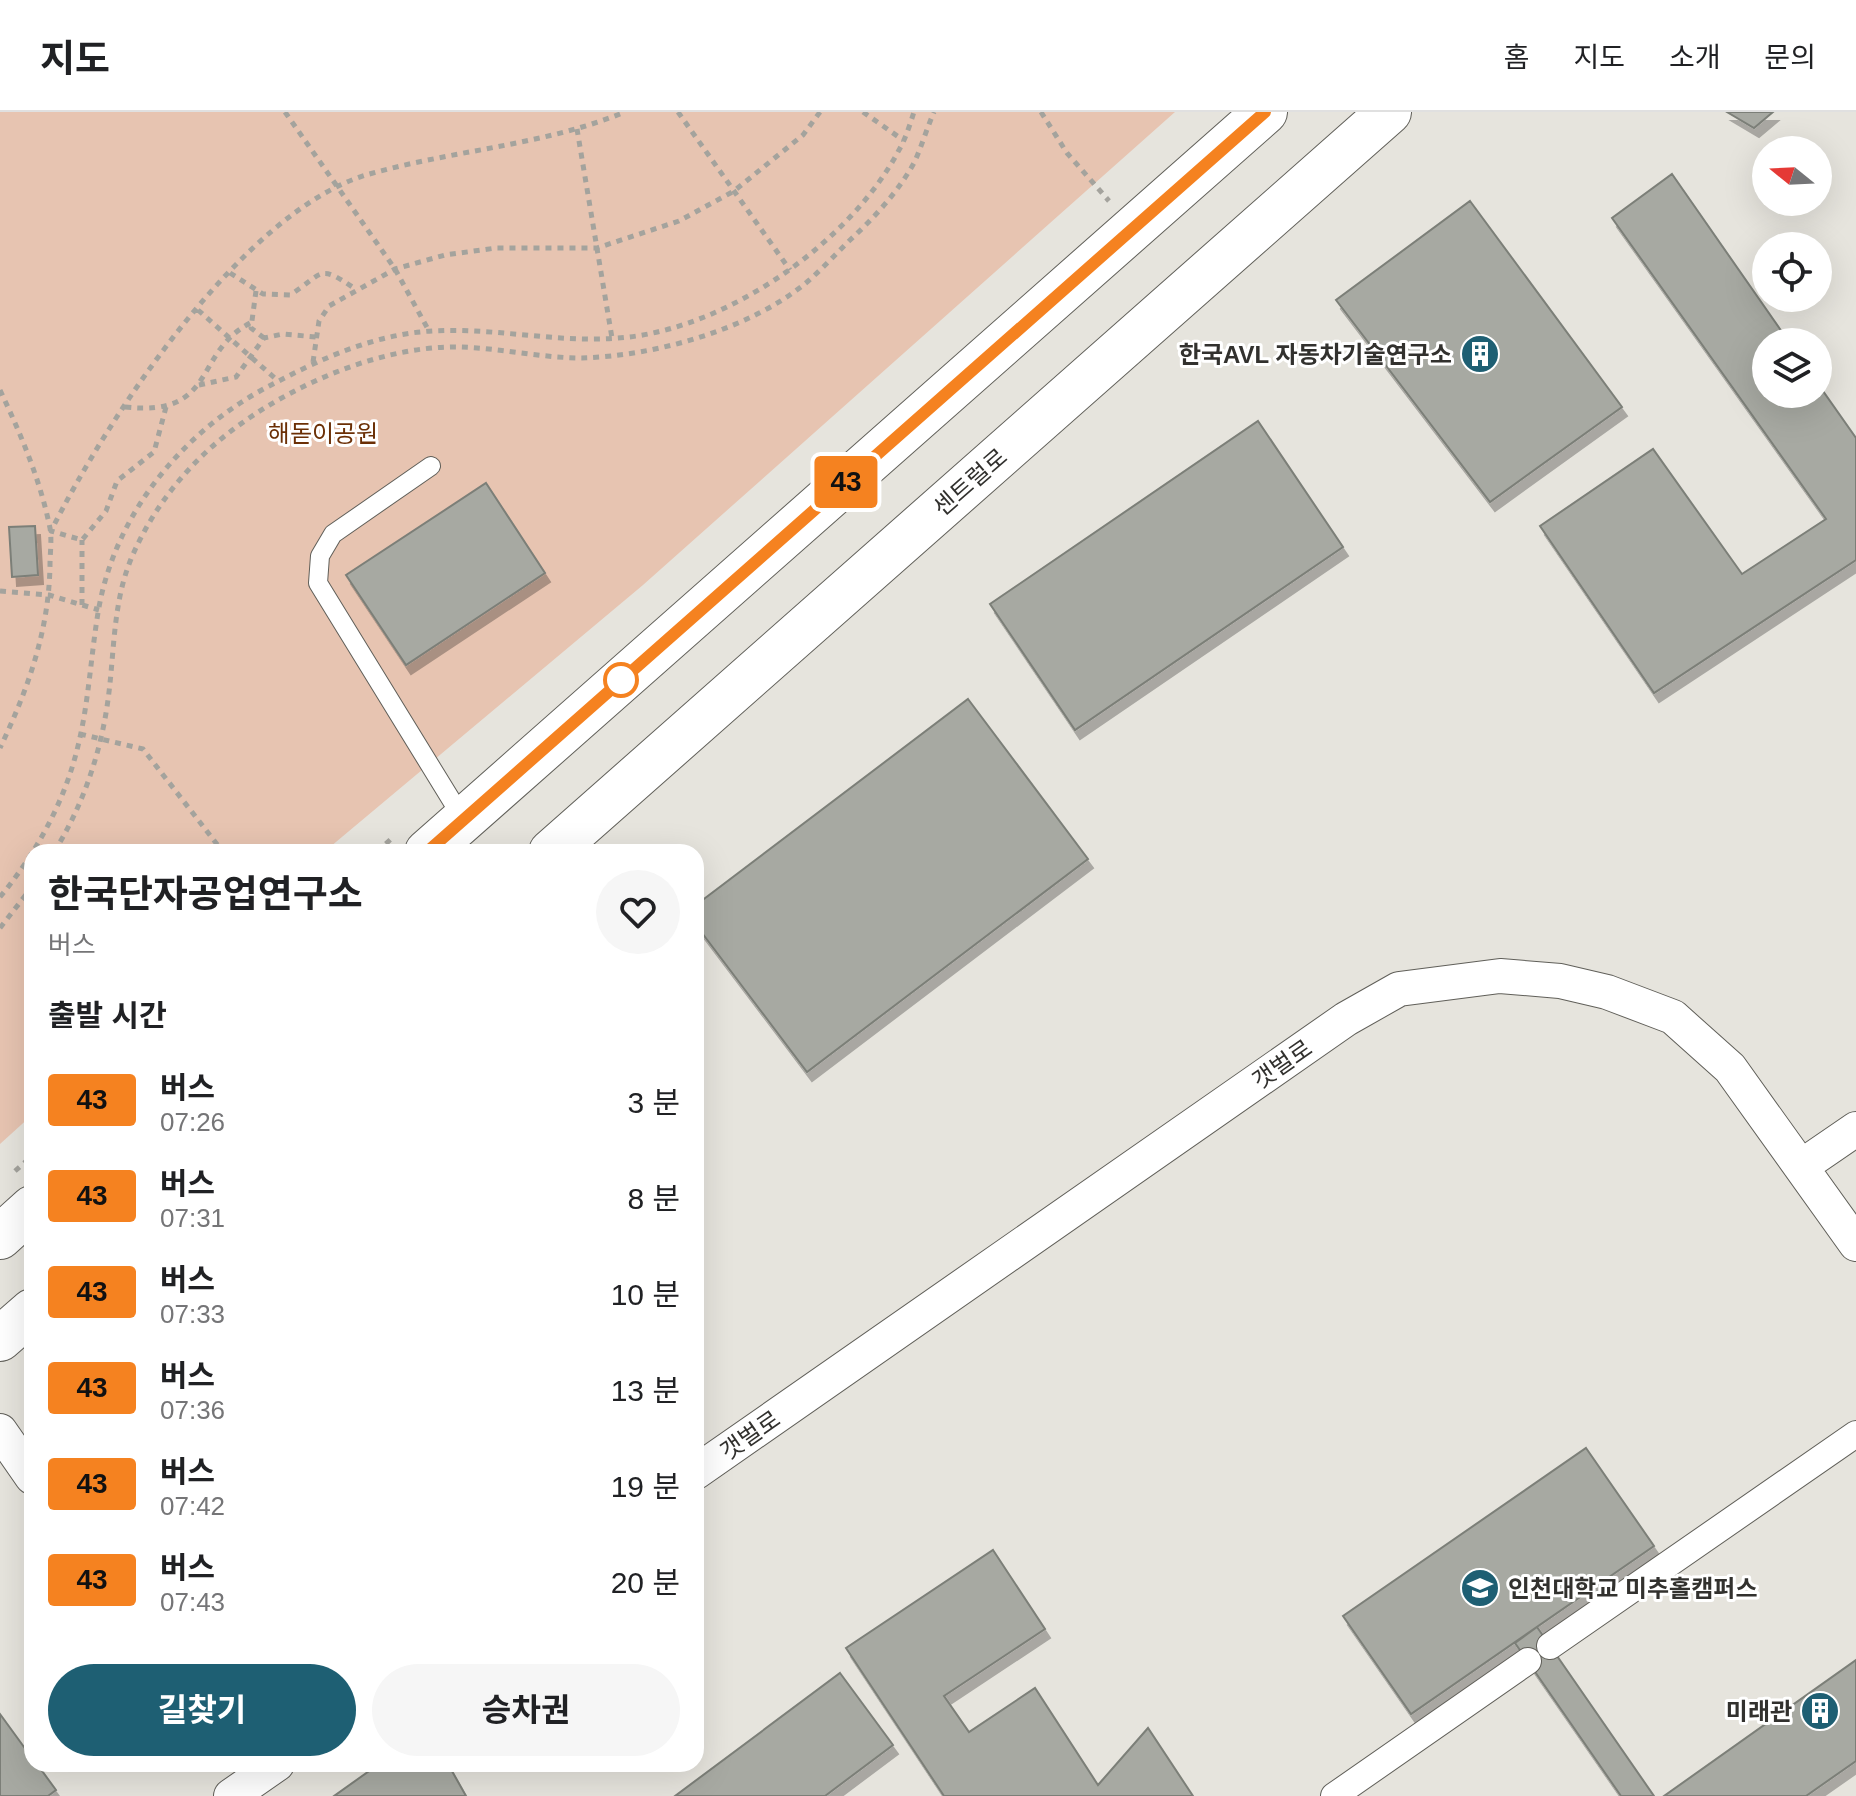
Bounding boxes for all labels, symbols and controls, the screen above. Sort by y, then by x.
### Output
text: 지도 [40,38,110,80]
text: 홈 [1504,42,1529,73]
text: 지도 [1573,42,1625,73]
text: 소개 [1669,42,1720,73]
text: 문의 [1764,42,1816,73]
north arrow [1752,136,1832,216]
map controls [1752,136,1832,408]
button: locate [1752,232,1832,312]
button: layers [1752,328,1832,408]
building icon: 한국AVL 자동차기술연구소 [1459,333,1501,375]
place label: 한국AVL 자동차기술연구소 [1179,341,1452,368]
park label: 해돋이공원 [268,420,378,447]
street label: 센트럴로 [928,443,1012,521]
line badge: 43 [810,456,882,508]
text: 43 [830,466,862,497]
unlabelled marker [604,663,638,697]
button: heart [596,870,680,954]
text: 한국단자공업연구소 [48,873,363,915]
text: 버스 [48,930,96,960]
text: 출발 시간 [48,999,167,1032]
street label: 갯벌로 [1247,1034,1317,1094]
text: 버스 [160,1071,215,1104]
text: 43 [76,1084,108,1115]
text: 3 분 [627,1086,680,1119]
text: 07:26 [160,1107,225,1137]
text: 버스 [160,1167,215,1200]
text: 43 [76,1180,108,1211]
text: 8 분 [627,1182,680,1215]
text: 07:31 [160,1203,225,1233]
text: 버스 [160,1263,215,1296]
text: 43 [76,1276,108,1307]
text: 10 분 [611,1278,680,1311]
text: 07:33 [160,1299,225,1329]
text: 버스 [160,1359,215,1392]
text: 43 [76,1372,108,1403]
text: 13 분 [611,1374,680,1407]
text: 07:36 [160,1395,225,1425]
street label: 갯벌로 [715,1405,785,1465]
text: 버스 [160,1455,215,1488]
text: 43 [76,1468,108,1499]
text: 19 분 [611,1470,680,1503]
text: 07:42 [160,1491,225,1521]
text: 버스 [160,1551,215,1584]
text: 43 [76,1564,108,1595]
text: 20 분 [611,1566,680,1599]
school or university icon: 인천대학교 미추홀캠퍼스 [1459,1567,1501,1609]
place label: 인천대학교 미추홀캠퍼스 [1508,1575,1758,1602]
text: 07:43 [160,1587,225,1617]
button: 길찾기 [48,1664,356,1756]
button: 승차권 [372,1664,680,1756]
building icon: 미래관 [1799,1690,1841,1732]
place label: 미래관 [1726,1698,1792,1725]

